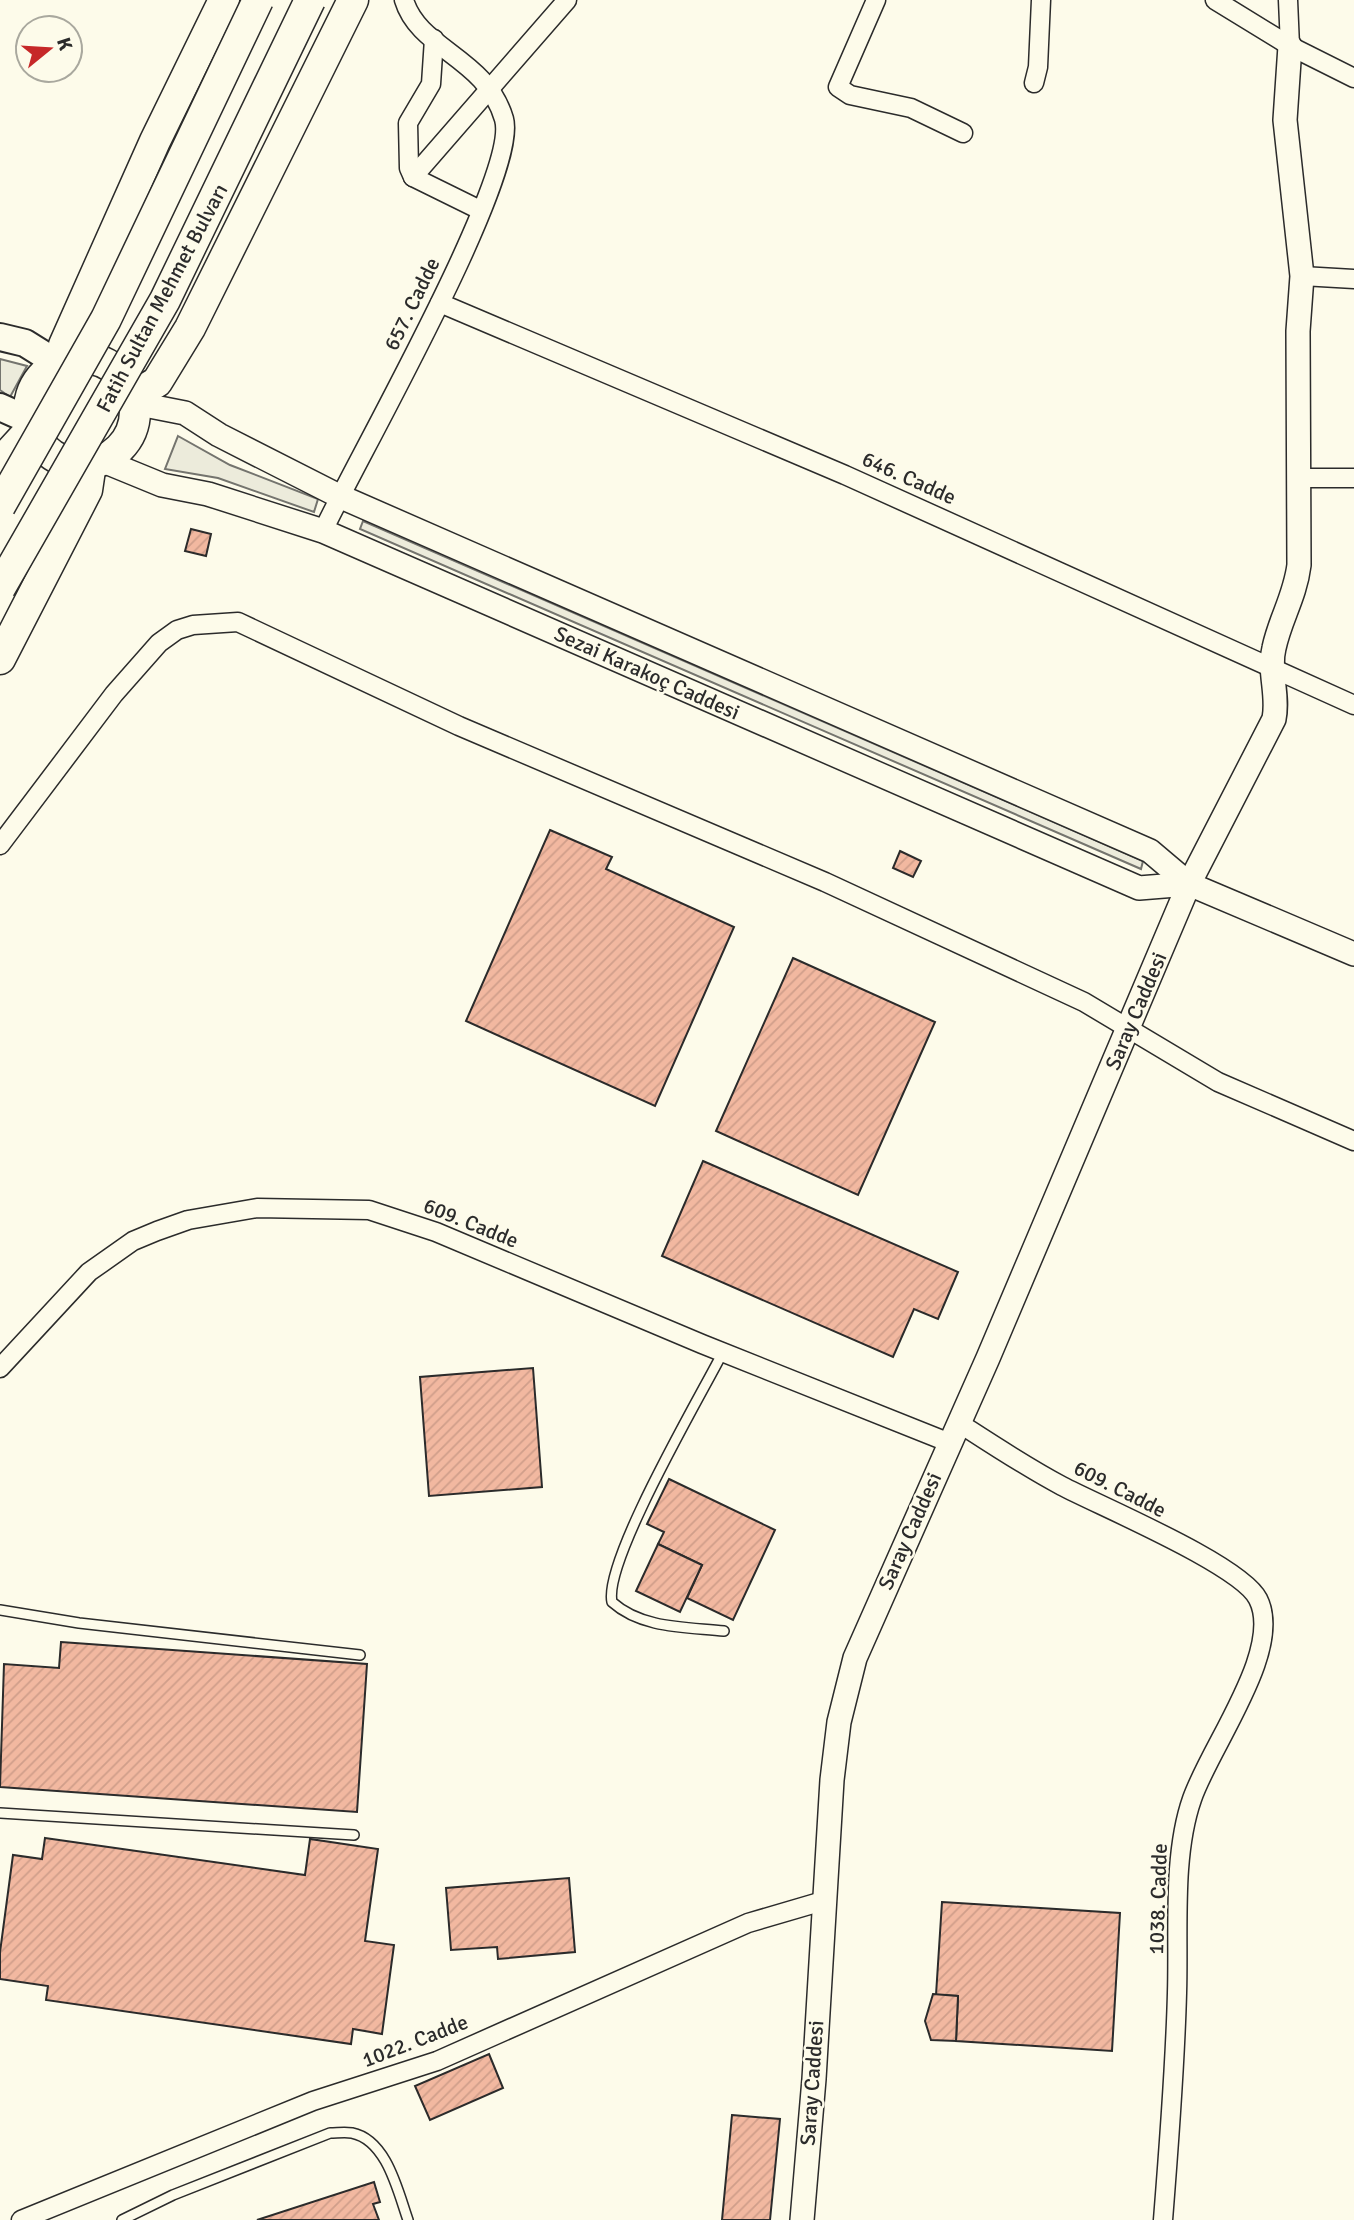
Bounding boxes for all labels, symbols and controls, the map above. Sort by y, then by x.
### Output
north arrow [14,14,84,84]
text: K [51,35,78,54]
street label: Fatih Sultan Mehmet Bulvarı [91,179,233,417]
street label: 657. Cadde [378,253,446,355]
street label: 646. Cadde [858,446,960,510]
street label: Sezai Karakoç Caddesi [550,620,744,726]
street label: Saray Caddesi [1100,948,1172,1074]
street label: 609. Cadde [420,1192,522,1254]
street label: 609. Cadde [1070,1455,1170,1523]
street label: Saray Caddesi [873,1468,947,1594]
street label: 1038. Cadde [1143,1843,1173,1955]
street label: 1022. Cadde [358,2009,472,2073]
street label: Saray Caddesi [795,2019,829,2147]

